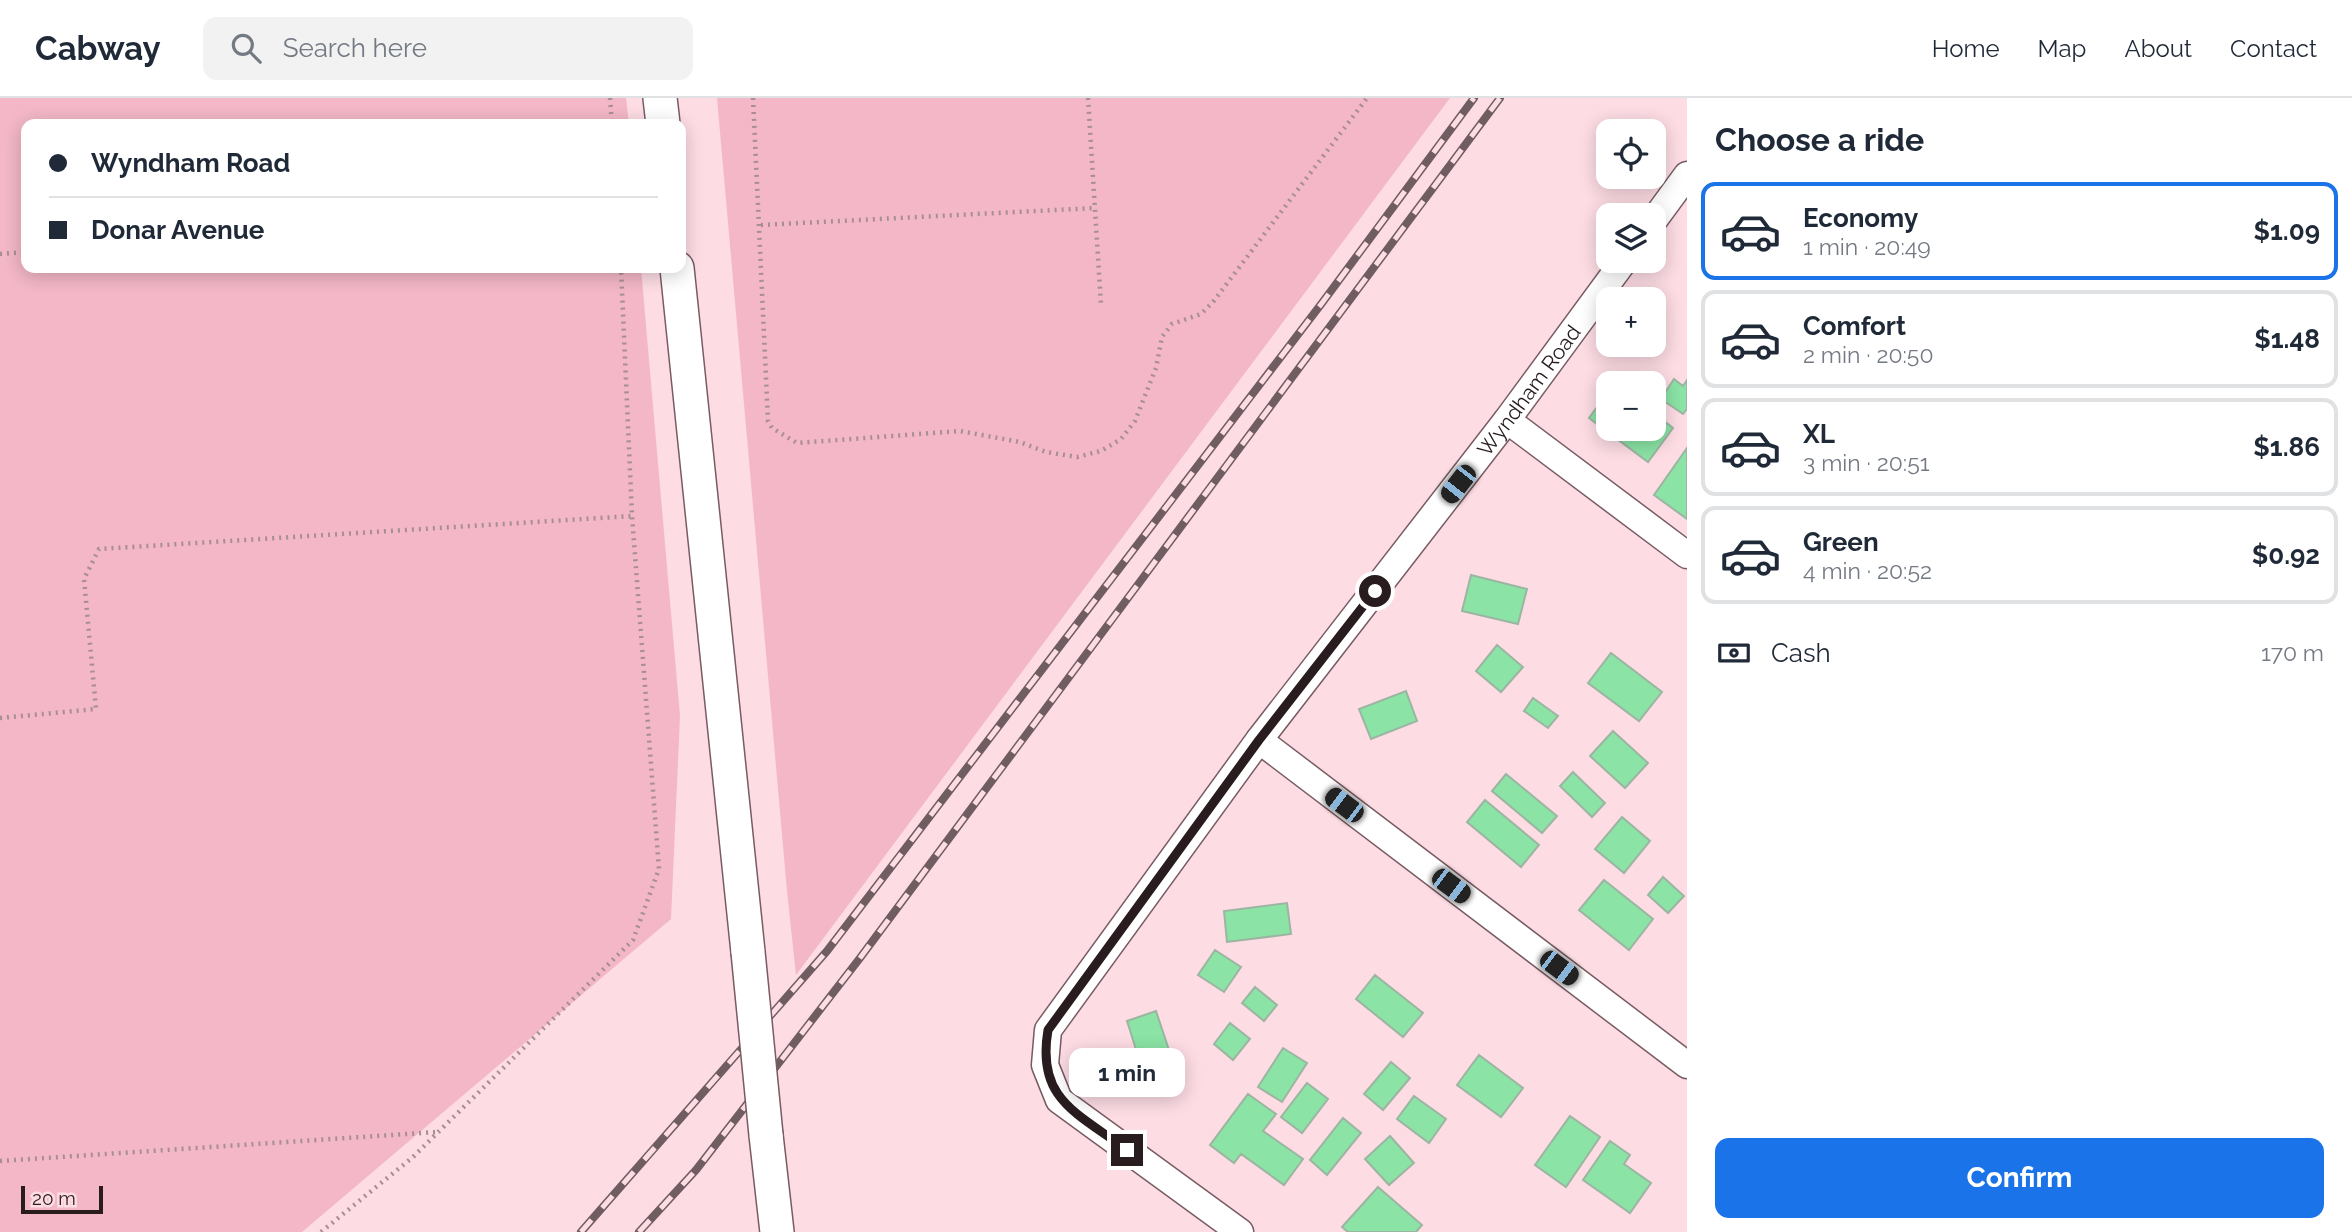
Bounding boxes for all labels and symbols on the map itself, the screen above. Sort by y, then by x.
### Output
street label: Wyndham Road [1471,320,1585,461]
car [1437,461,1480,507]
route start [1359,575,1391,607]
car [1321,784,1368,826]
car [1428,865,1475,907]
car [1536,947,1583,989]
callout: 1 min [1069,1048,1185,1098]
route end [1111,1134,1143,1166]
scale bar [21,1183,103,1215]

